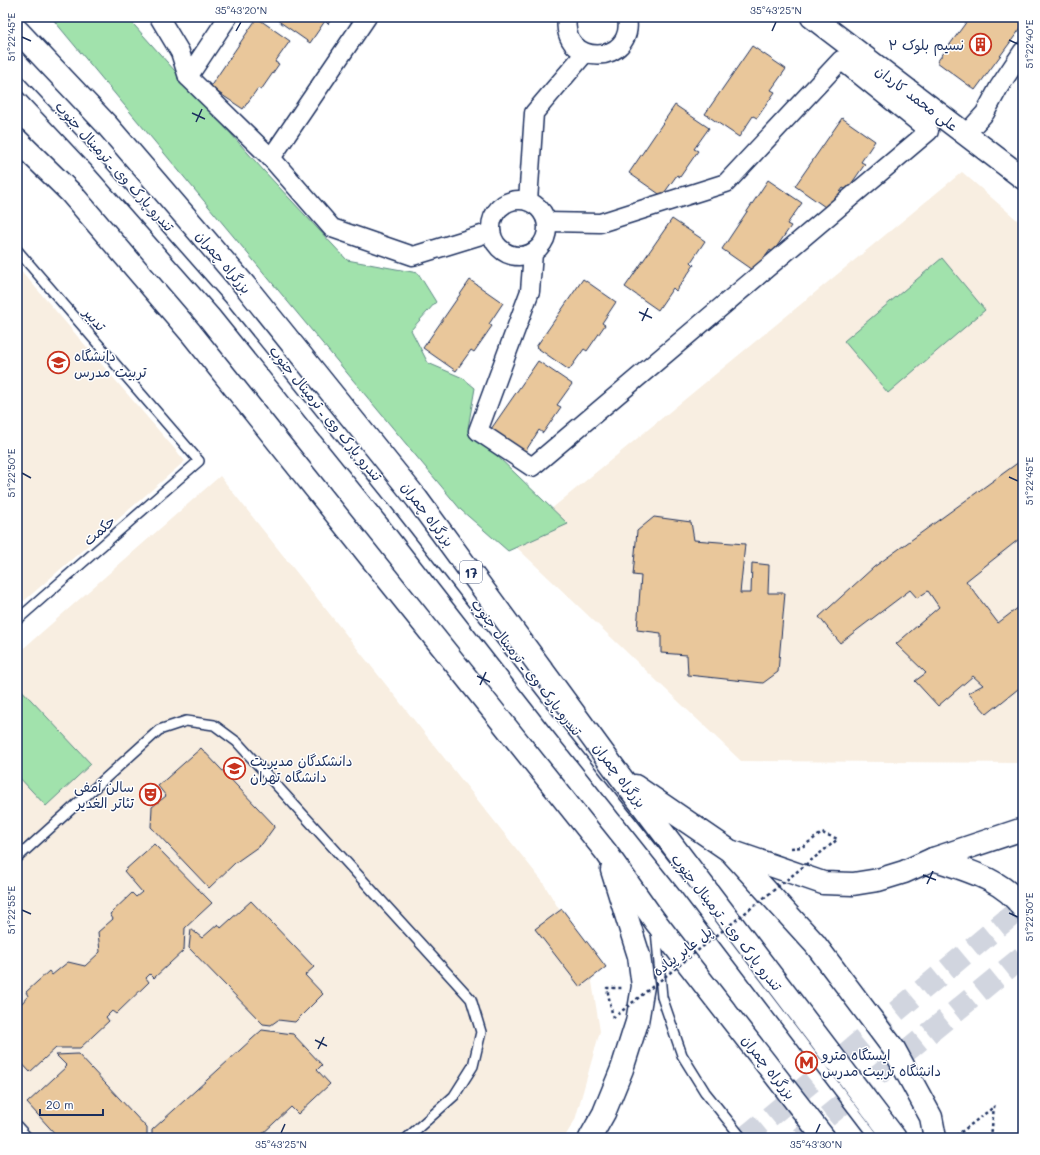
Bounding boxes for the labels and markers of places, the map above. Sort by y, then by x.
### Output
building icon: نسیم بلوک ۲ [967,31,993,57]
place label: نسیم بلوک ۲ [888,35,964,56]
place label: دانشگاه تربیت مدرس [74,346,148,381]
school or university icon: دانشگاه تربیت مدرس [46,350,72,376]
place label: دانشکدگان مدیریت دانشگاه تهران [250,751,353,786]
school or university icon: دانشکدگان مدیریت دانشگاه تهران [221,755,247,781]
place label: سالن آمفی تئاتر الغدير [74,777,135,812]
theatre icon: سالن آمفی تئاتر الغدير [137,781,163,807]
place label: ایستگاه مترو دانشگاه تربیت مدرس [821,1045,941,1080]
metro station icon: ایستگاه مترو دانشگاه تربیت مدرس [793,1049,819,1075]

